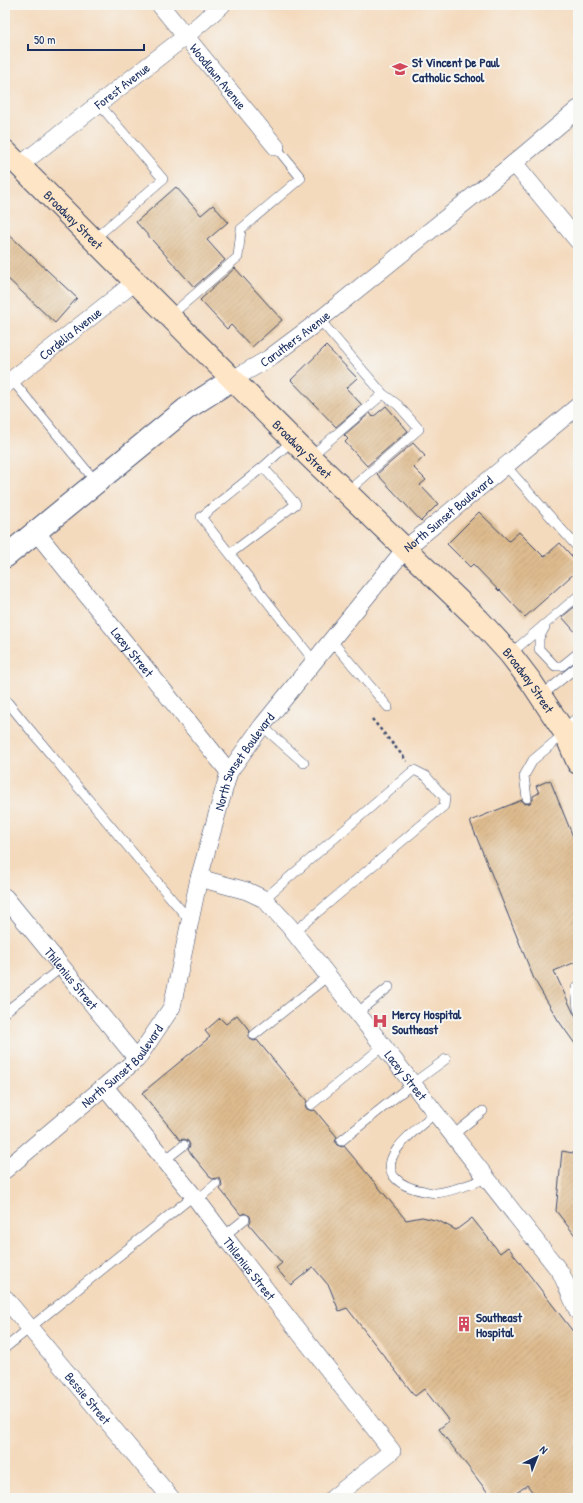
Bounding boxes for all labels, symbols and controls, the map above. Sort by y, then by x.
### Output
scale bar [28,26,144,52]
text: 50 m [34,31,55,48]
street label: Woodlawn Avenue [186,40,251,113]
place label: St Vincent De Paul Catholic School [412,53,500,86]
street label: Forest Avenue [90,59,153,114]
school or university icon: St Vincent De Paul Catholic School [391,60,409,78]
street label: Broadway Street [40,186,107,254]
street label: Cordelia Avenue [35,303,105,364]
street label: Caruthers Avenue [256,306,334,371]
street label: Broadway Street [269,416,336,483]
street label: North Sunset Boulevard [399,471,496,556]
street label: Lacey Street [107,623,158,681]
street label: Broadway Street [499,643,559,717]
street label: North Sunset Boulevard [210,709,278,813]
street label: Thilenius Street [41,943,102,1014]
place label: Mercy Hospital Southeast [392,1005,462,1038]
hospital icon: Mercy Hospital Southeast [371,1012,389,1030]
street label: North Sunset Boulevard [77,1021,167,1112]
street label: Lacey Street [381,1047,432,1104]
street label: Thilenius Street [219,1233,280,1304]
place label: Southeast Hospital [476,1308,523,1342]
building icon: Southeast Hospital [455,1315,473,1333]
street label: Bessie Street [61,1368,115,1429]
north arrow [517,1437,557,1477]
text: N [537,1443,551,1457]

